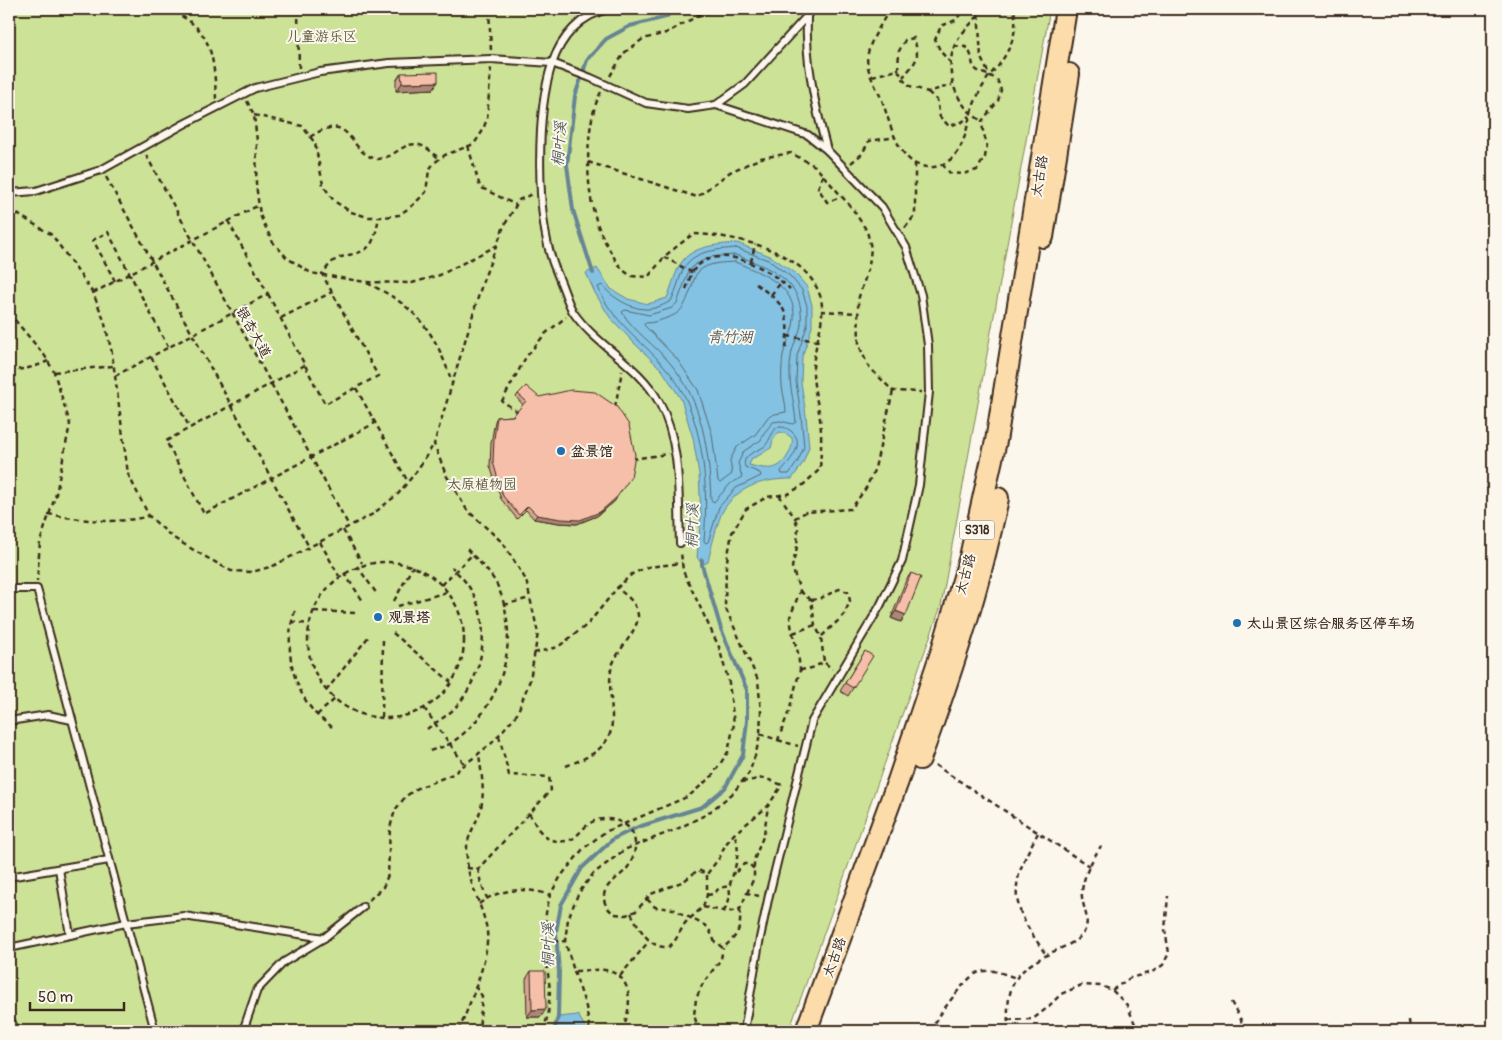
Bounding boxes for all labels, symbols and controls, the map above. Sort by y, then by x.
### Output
park label: 儿童游乐区 [287,28,357,45]
water label: 桐叶溪 [548,120,571,167]
street label: 太古路 [1028,154,1051,198]
street label: 银杏大道 [233,304,275,361]
water label: 青竹湖 [707,328,754,347]
place label: 盆景馆 [571,443,613,460]
marker: 盆景馆 [555,445,567,457]
park label: 太原植物园 [447,476,517,493]
water label: 桐叶溪 [683,502,702,549]
road number: S318 [960,520,994,540]
street label: 太古路 [952,552,979,597]
place label: 观景塔 [388,609,431,626]
marker: 观景塔 [372,611,384,623]
place label: 太山景区综合服务区停车场 [1247,615,1415,632]
marker: 太山景区综合服务区停车场 [1231,617,1243,629]
water label: 桐叶溪 [539,922,558,968]
street label: 太古路 [819,935,850,980]
scale bar [30,980,124,1012]
text: 50 m [38,988,73,1007]

